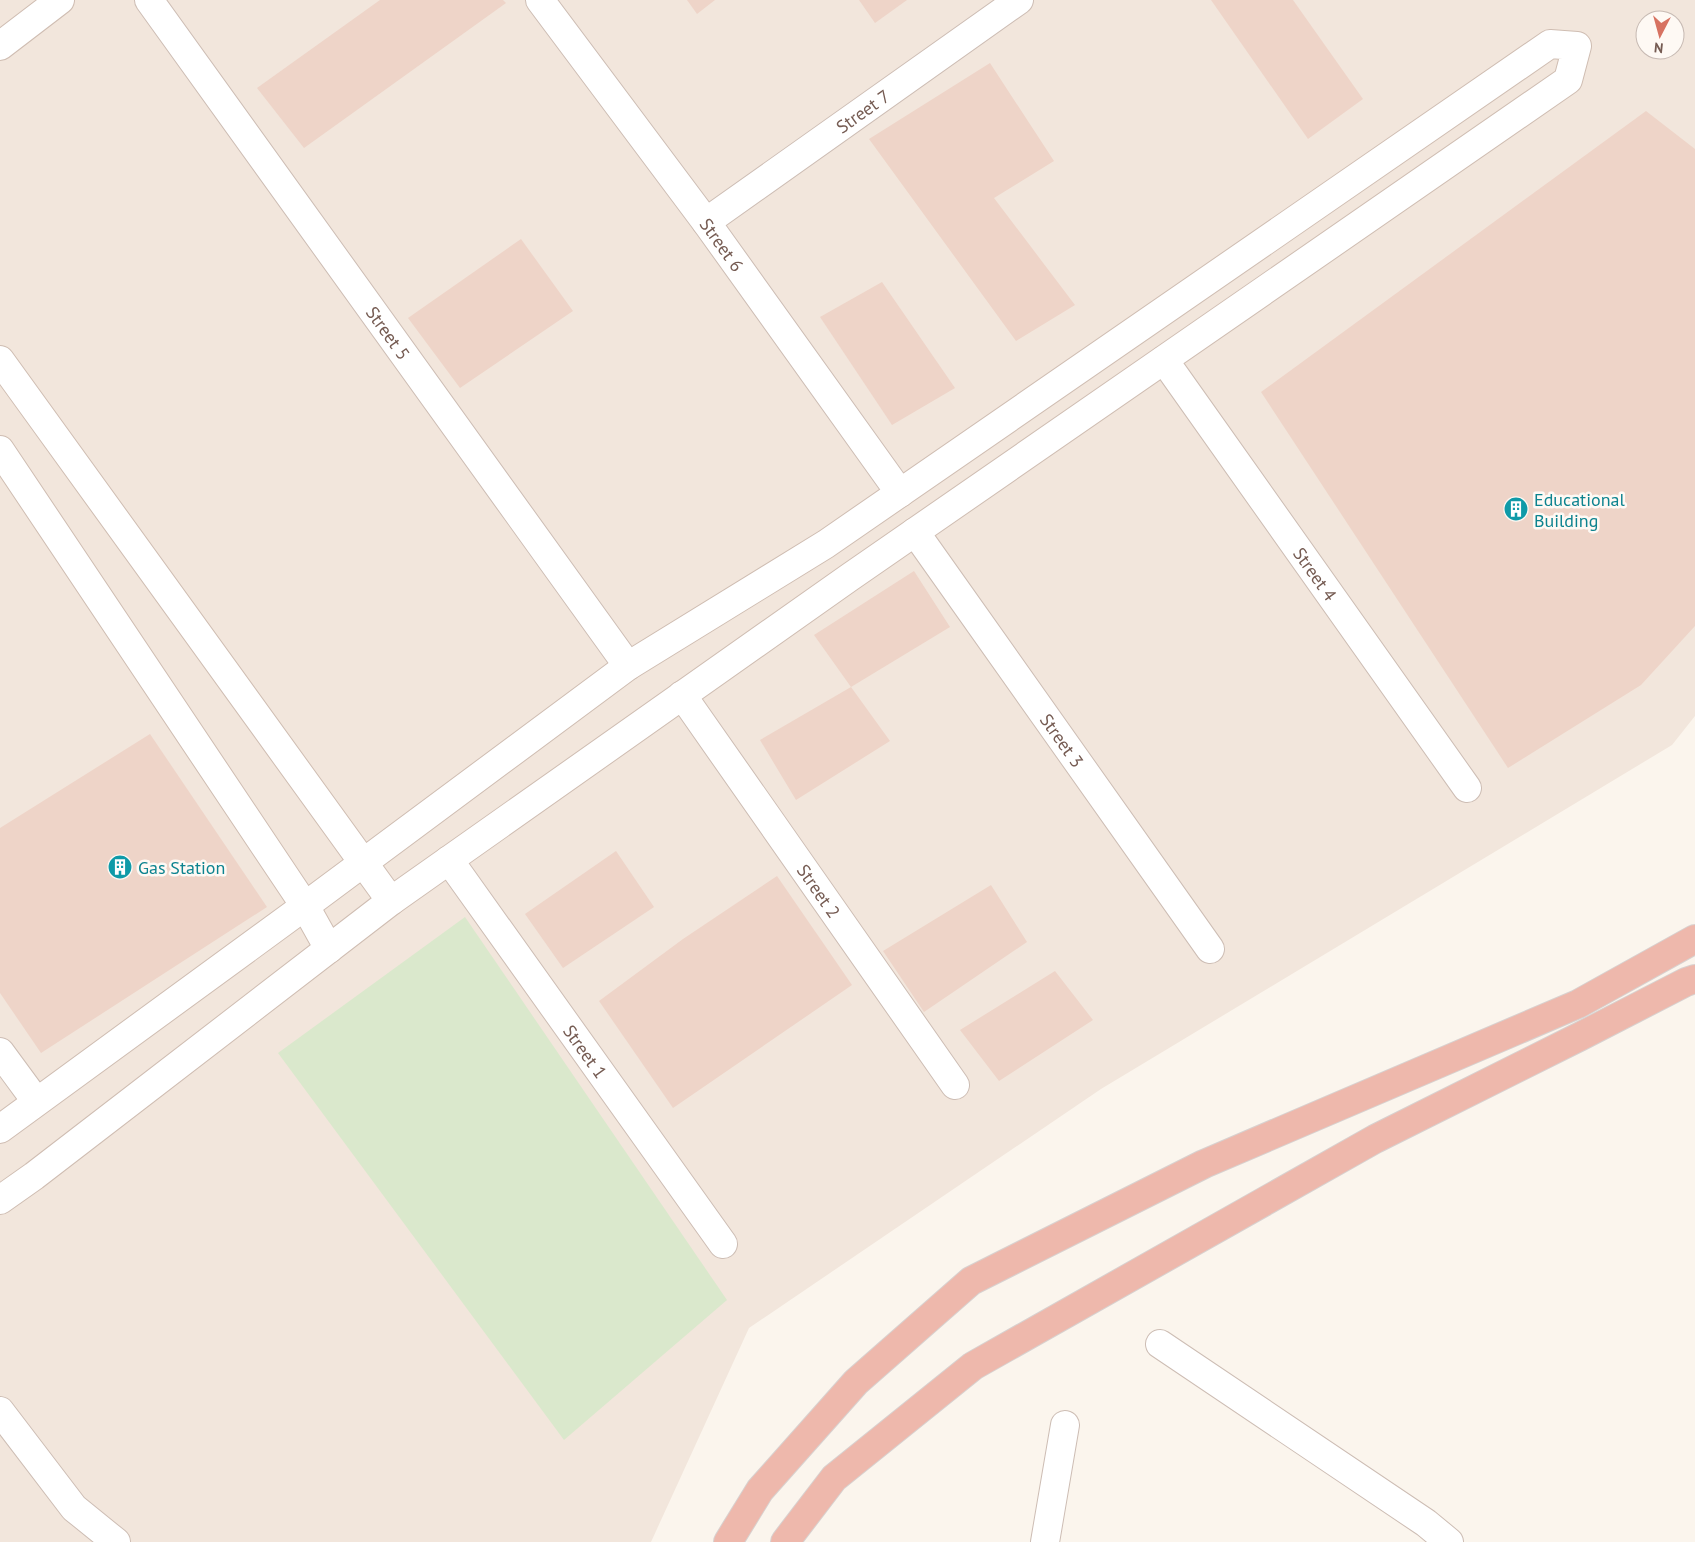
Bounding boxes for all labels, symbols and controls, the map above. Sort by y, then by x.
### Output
north arrow [1635,10,1685,60]
text: N [1653,38,1664,57]
street label: Street 7 [831,84,894,138]
street label: Street 6 [695,213,749,276]
street label: Street 5 [361,302,415,364]
place label: Educational Building [1534,488,1625,532]
building icon: Educational Building [1503,496,1529,522]
street label: Street 4 [1288,542,1342,605]
street label: Street 3 [1035,709,1089,772]
building icon: Gas Station [107,854,133,880]
place label: Gas Station [138,856,225,879]
street label: Street 2 [792,859,846,922]
street label: Street 1 [559,1020,612,1083]

